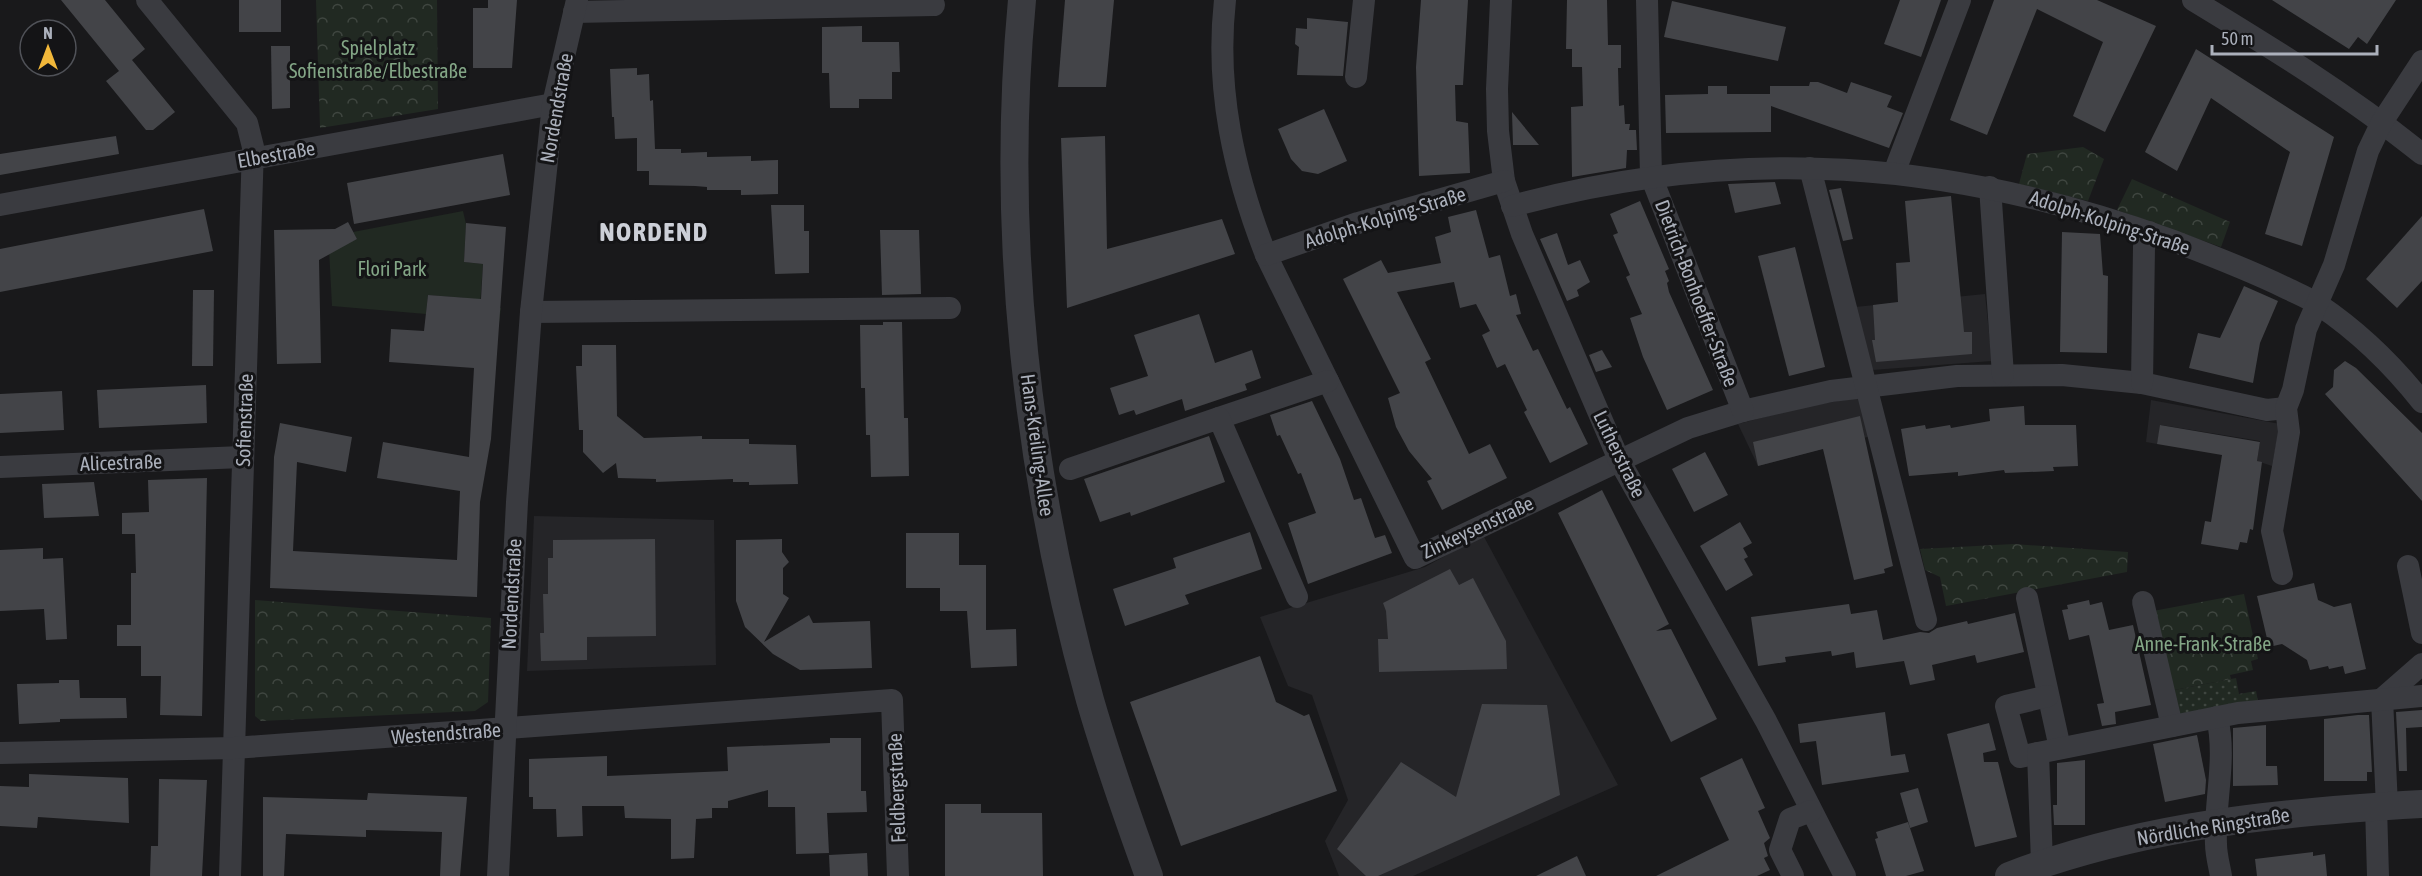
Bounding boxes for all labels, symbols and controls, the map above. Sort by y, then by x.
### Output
north arrow [18,18,78,78]
scale bar [2212,18,2377,56]
text: N [43,24,53,42]
text: 50 m [2221,28,2253,49]
park label: Spielplatz Sofienstraße/Elbestraße [289,36,467,82]
street label: Nordendstraße [535,51,577,165]
street label: Elbestraße [235,136,317,172]
street label: Adolph-Kolping-Straße [1302,182,1468,252]
street label: Adolph-Kolping-Straße [2027,185,2193,259]
street label: Dietrich-Bonhoeffer-Straße [1651,196,1743,390]
district label: NORDEND [599,217,709,247]
park label: Flori Park [357,257,427,280]
street label: Hans-Kreiling-Allee [1017,372,1059,518]
street label: Sofienstraße [231,373,257,467]
street label: Lutherstraße [1589,407,1651,501]
street label: Alicestraße [79,449,163,475]
street label: Zinkeysenstraße [1417,491,1537,563]
street label: Nordendstraße [497,538,525,650]
park label: Anne-Frank-Straße [2135,632,2271,655]
street label: Westendstraße [390,718,502,748]
street label: Feldbergstraße [883,733,909,843]
street label: Nördliche Ringstraße [2135,803,2291,849]

